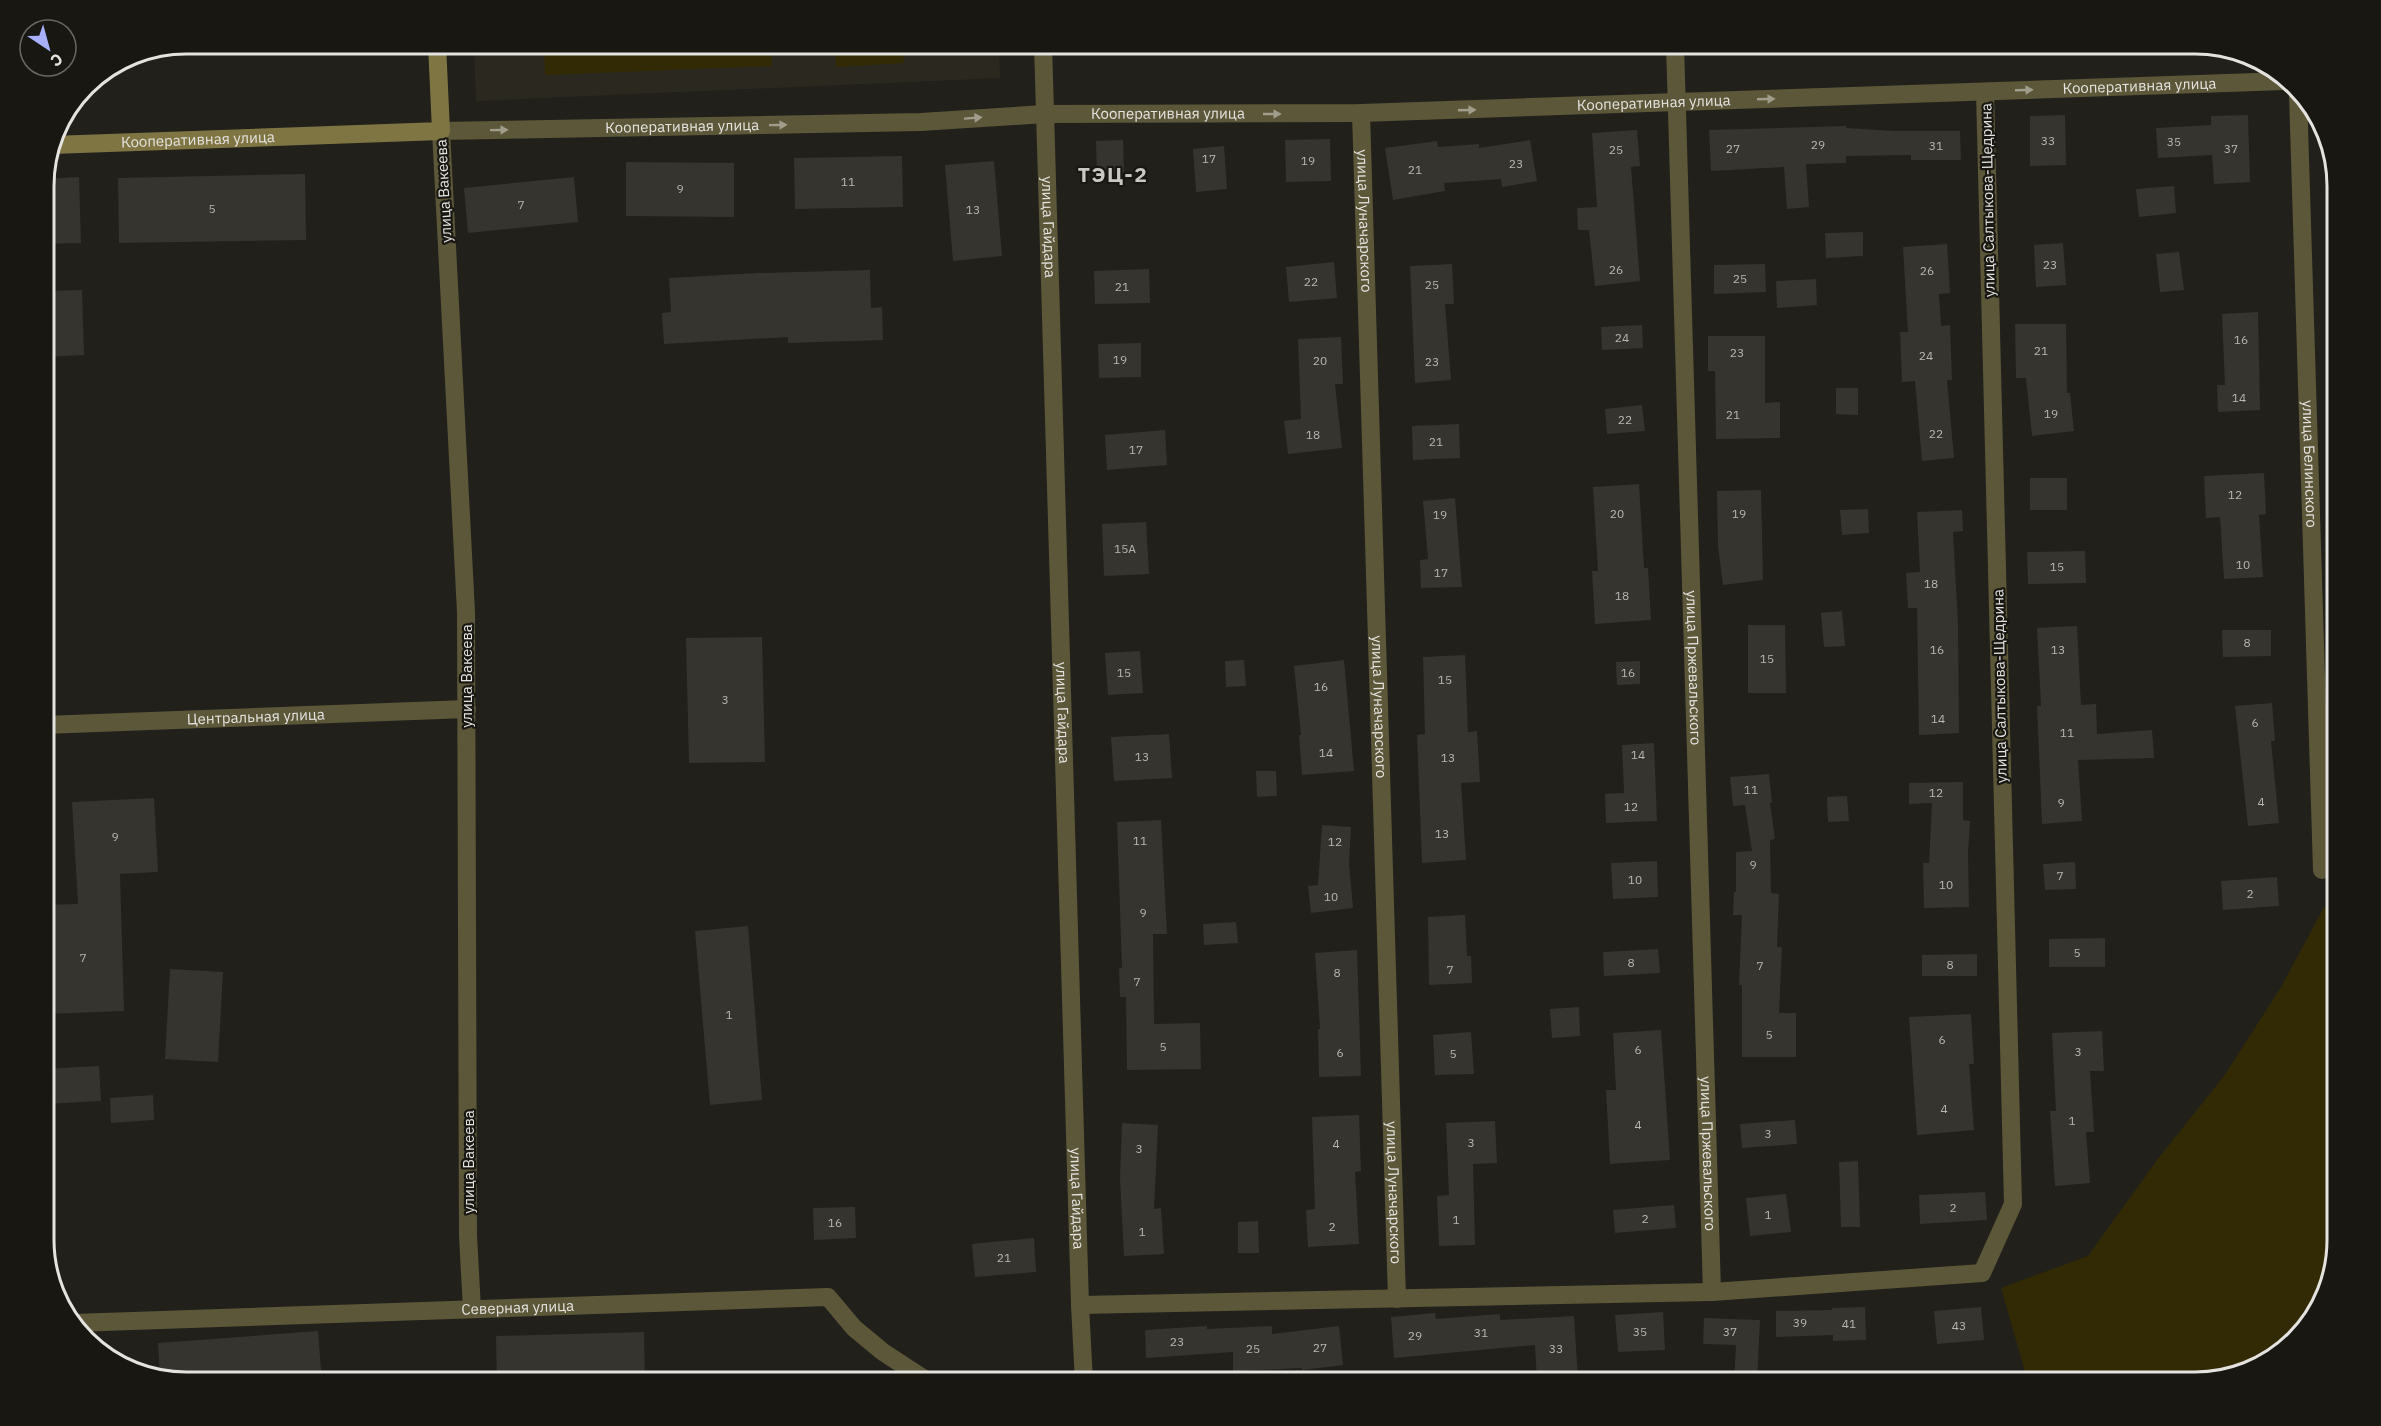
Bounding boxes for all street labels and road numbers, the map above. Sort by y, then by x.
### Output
street label: Кооперативная улица [2062,73,2217,98]
street label: Кооперативная улица [1576,90,1731,115]
street label: Кооперативная улица [1091,103,1245,123]
street label: улица Салтыкова-Щедрина [1976,103,1999,297]
street label: Кооперативная улица [605,115,759,137]
street label: Кооперативная улица [121,127,275,152]
street label: улица Вакеева [431,139,456,243]
street label: улица Луначарского [1353,149,1376,293]
street label: улица Гайдара [1038,176,1060,278]
street label: улица Белинского [2298,400,2321,528]
street label: улица Салтыкова-Щедрина [1988,589,2011,783]
street label: улица Пржевальского [1682,590,1706,745]
street label: улица Вакеева [457,624,476,728]
street label: улица Луначарского [1368,635,1391,778]
street label: улица Гайдара [1052,661,1074,764]
street label: Центральная улица [186,704,325,729]
street label: улица Пржевальского [1697,1076,1720,1231]
street label: улица Вакеева [459,1110,478,1214]
street label: улица Луначарского [1383,1121,1406,1264]
street label: улица Гайдара [1066,1147,1088,1250]
street label: Северная улица [461,1296,574,1319]

